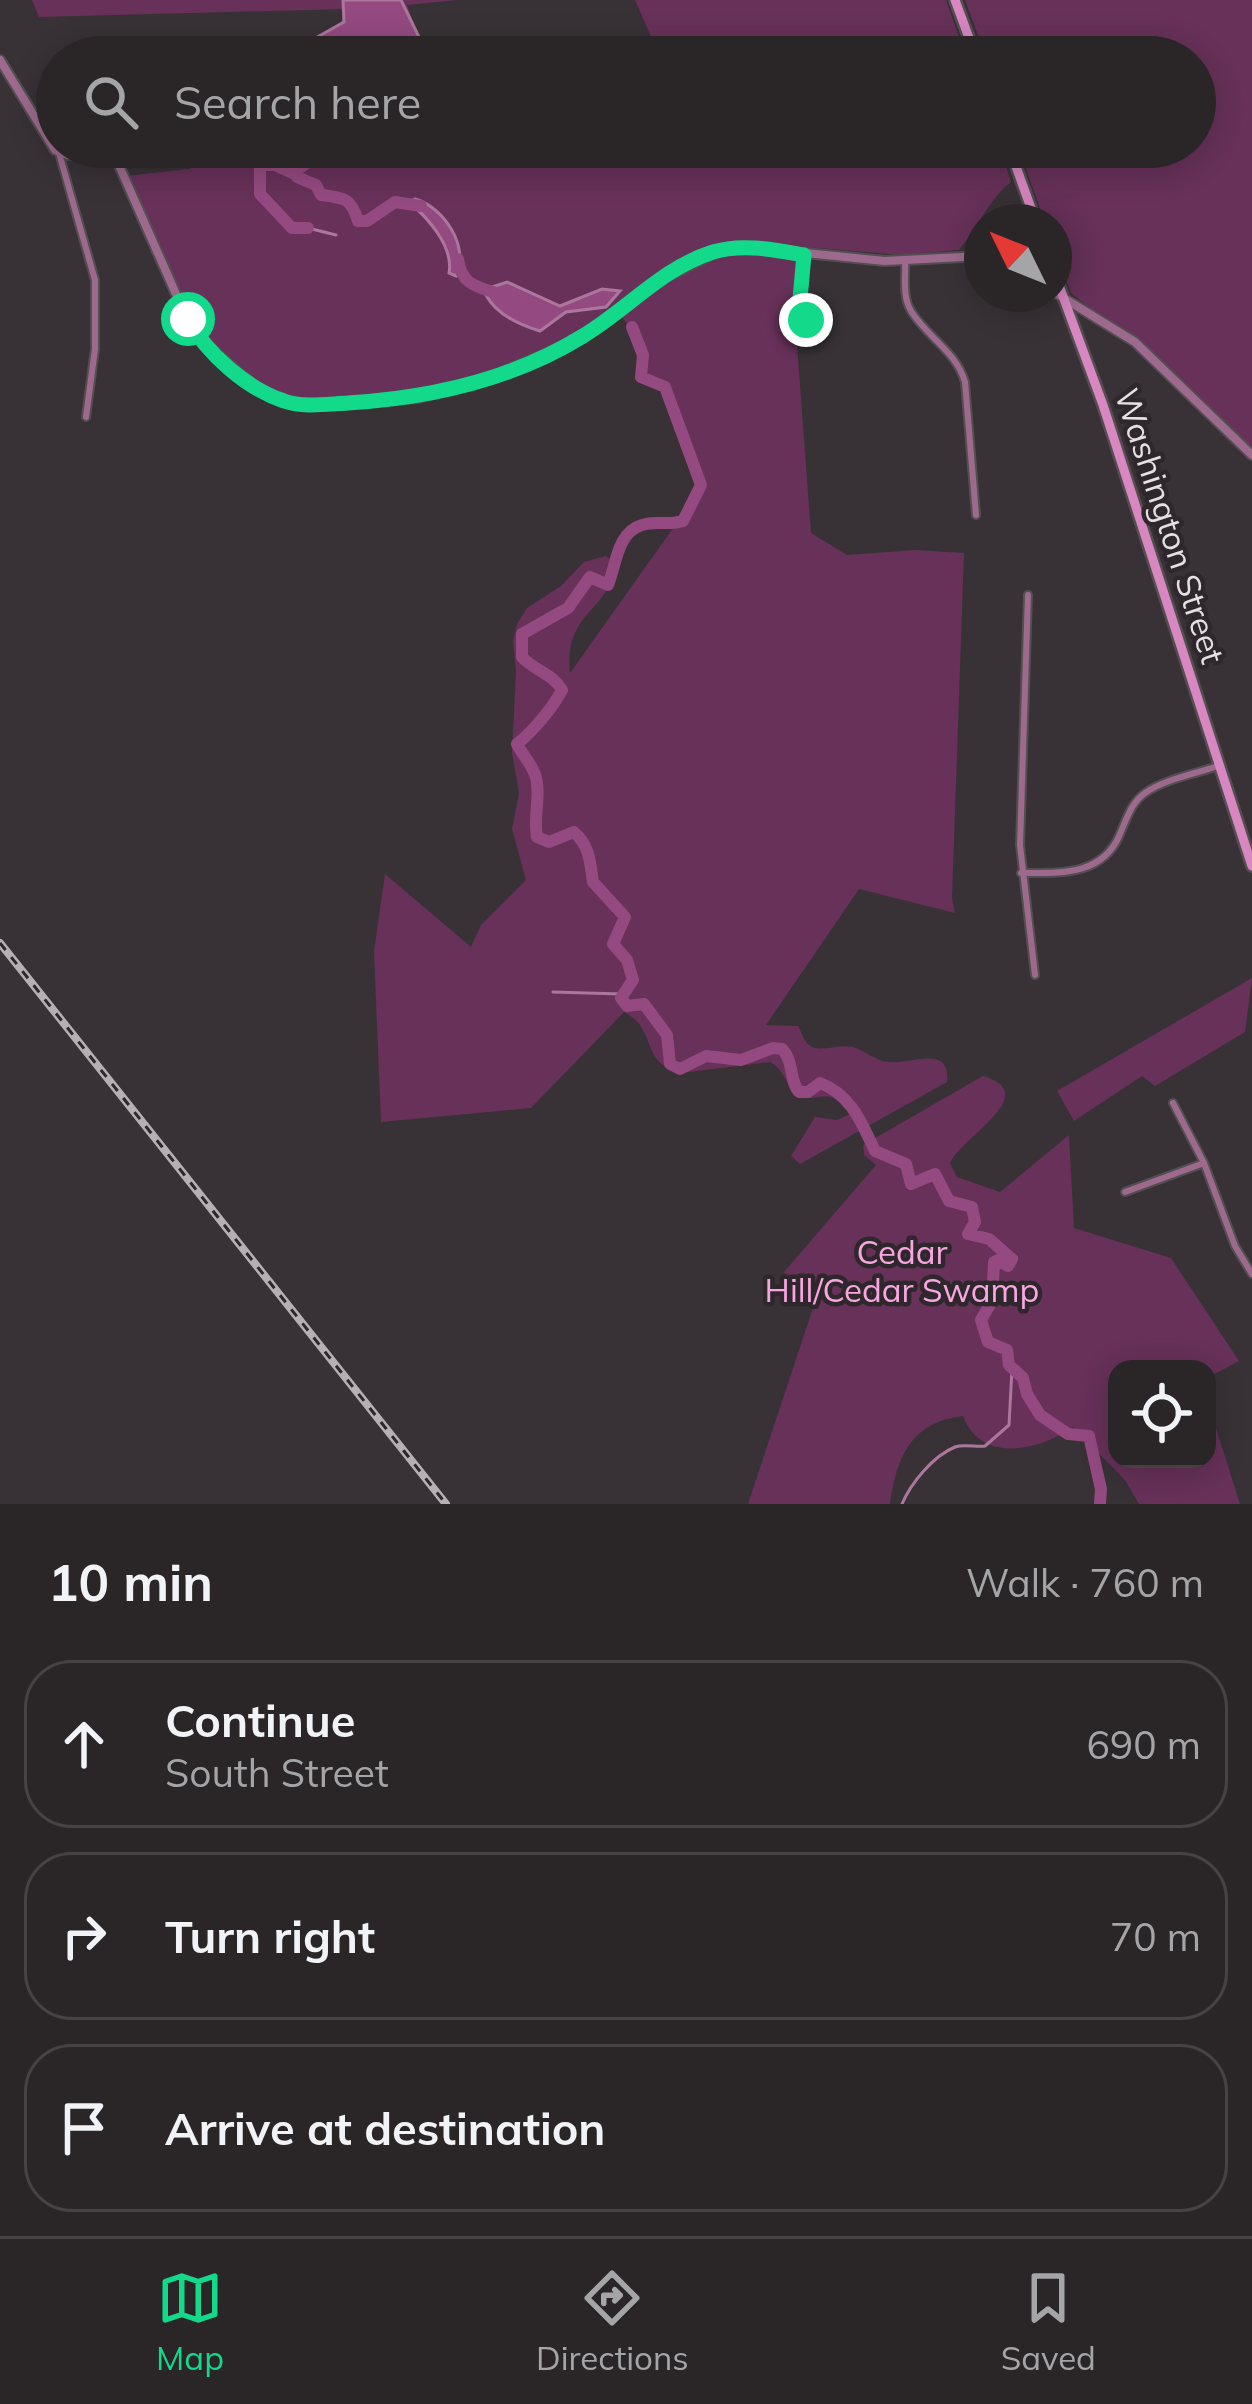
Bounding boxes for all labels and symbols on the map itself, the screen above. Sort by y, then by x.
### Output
north arrow [964,204,1072,312]
route start [161,292,215,346]
route end [779,293,833,347]
street label: Washington Street [1107,383,1234,669]
park label: Cedar Hill/Cedar Swamp [765,1231,1039,1310]

